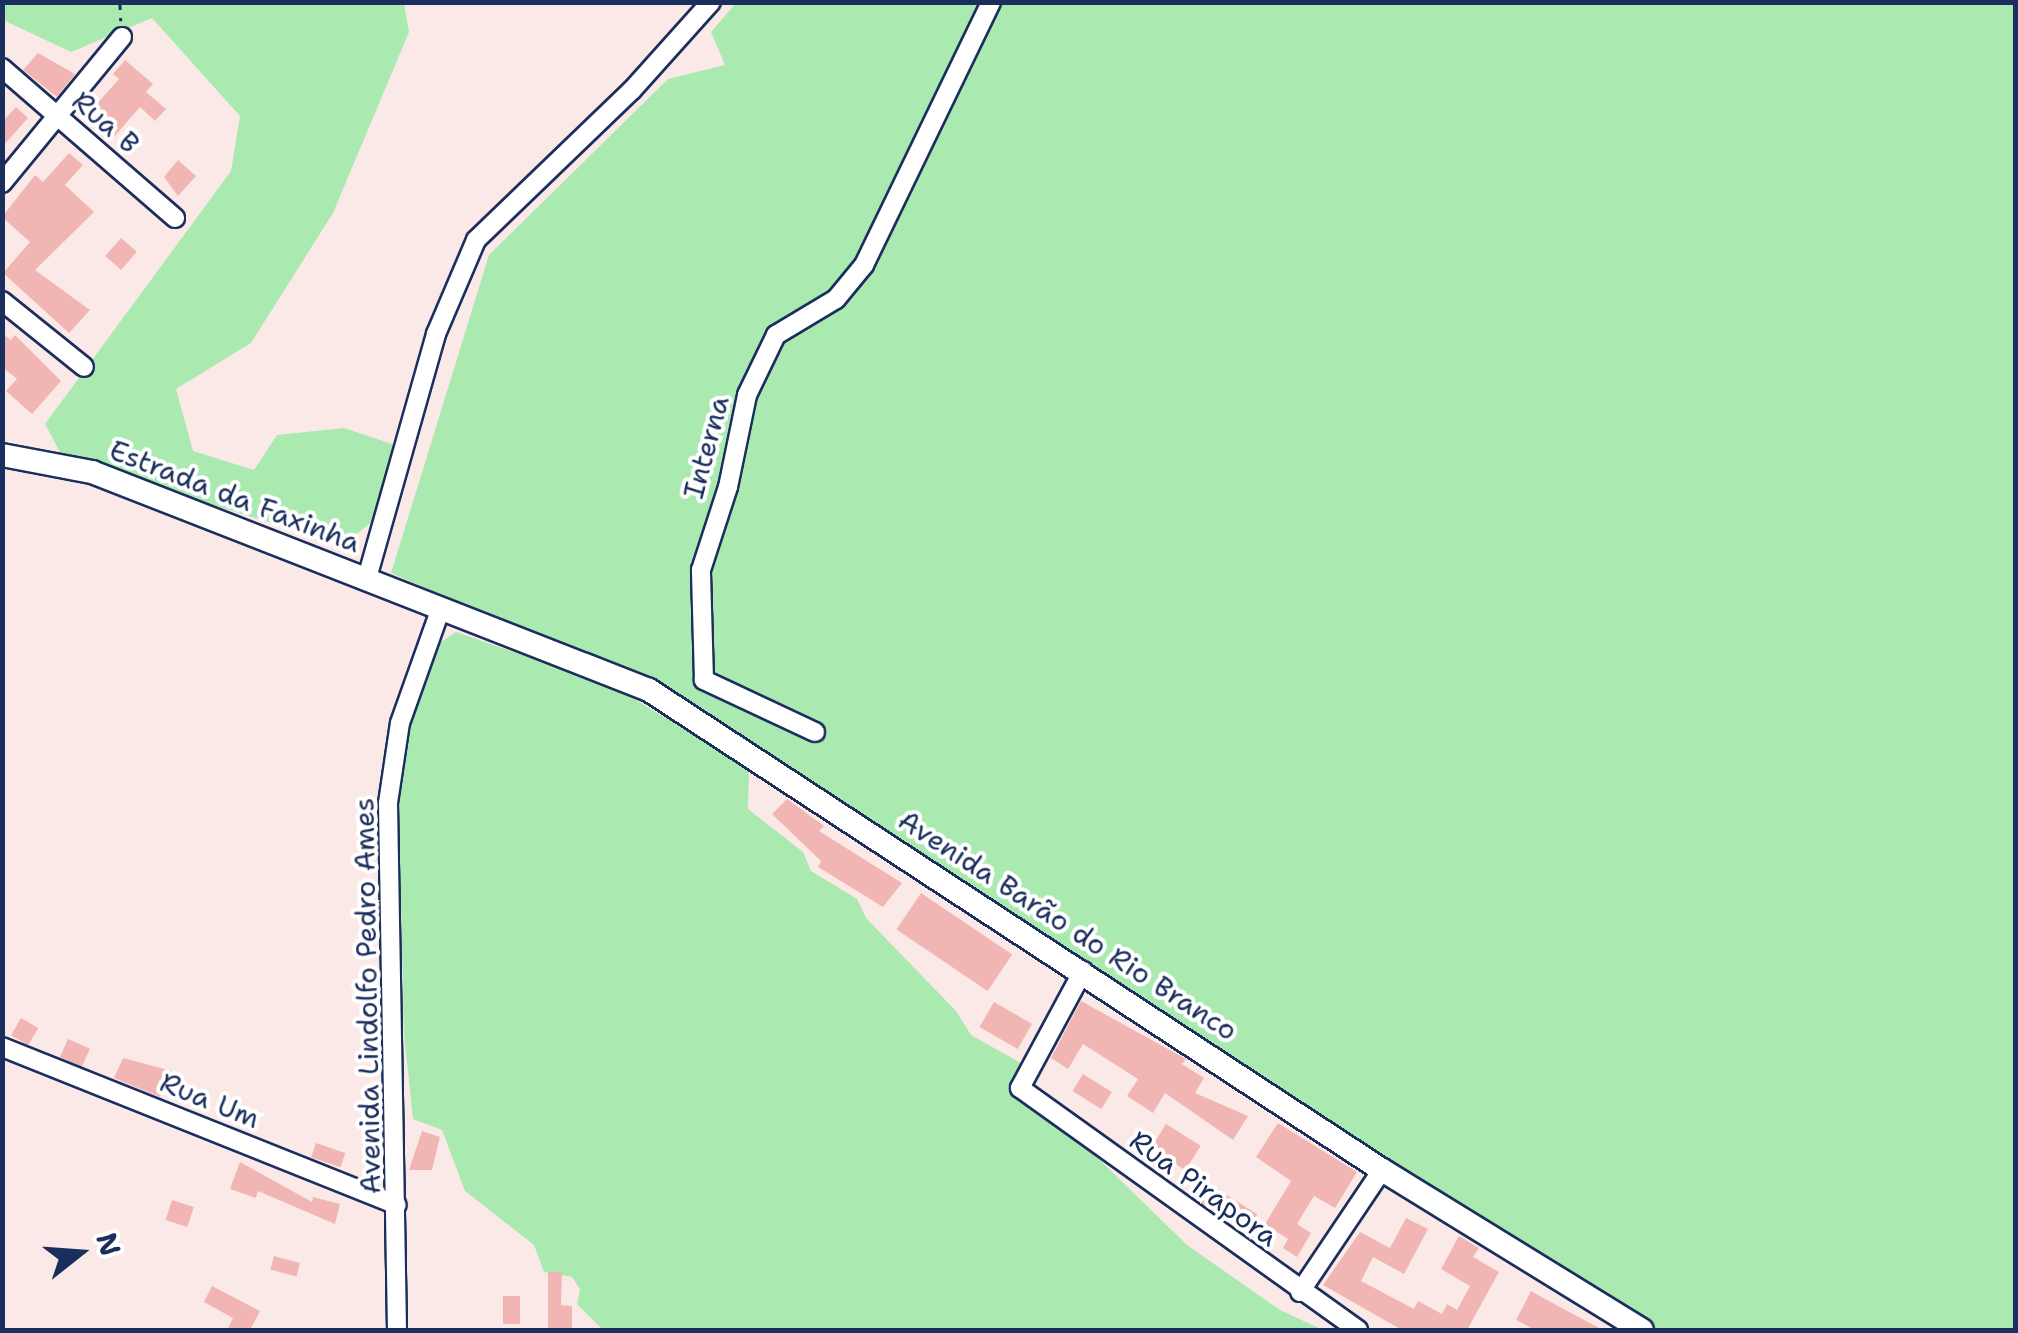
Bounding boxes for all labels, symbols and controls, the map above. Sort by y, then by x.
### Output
street label: Rua B [66,84,146,160]
street label: Interna [676,392,736,502]
street label: Estrada da Faxinha [105,433,365,559]
street label: Avenida Lindolfo Pedro Ames [347,797,387,1195]
street label: Avenida Barão do Rio Branco [892,803,1244,1047]
street label: Rua Um [155,1065,265,1135]
street label: Rua Pirapora [1123,1123,1285,1253]
north arrow [30,1203,130,1303]
text: N [87,1228,130,1260]

